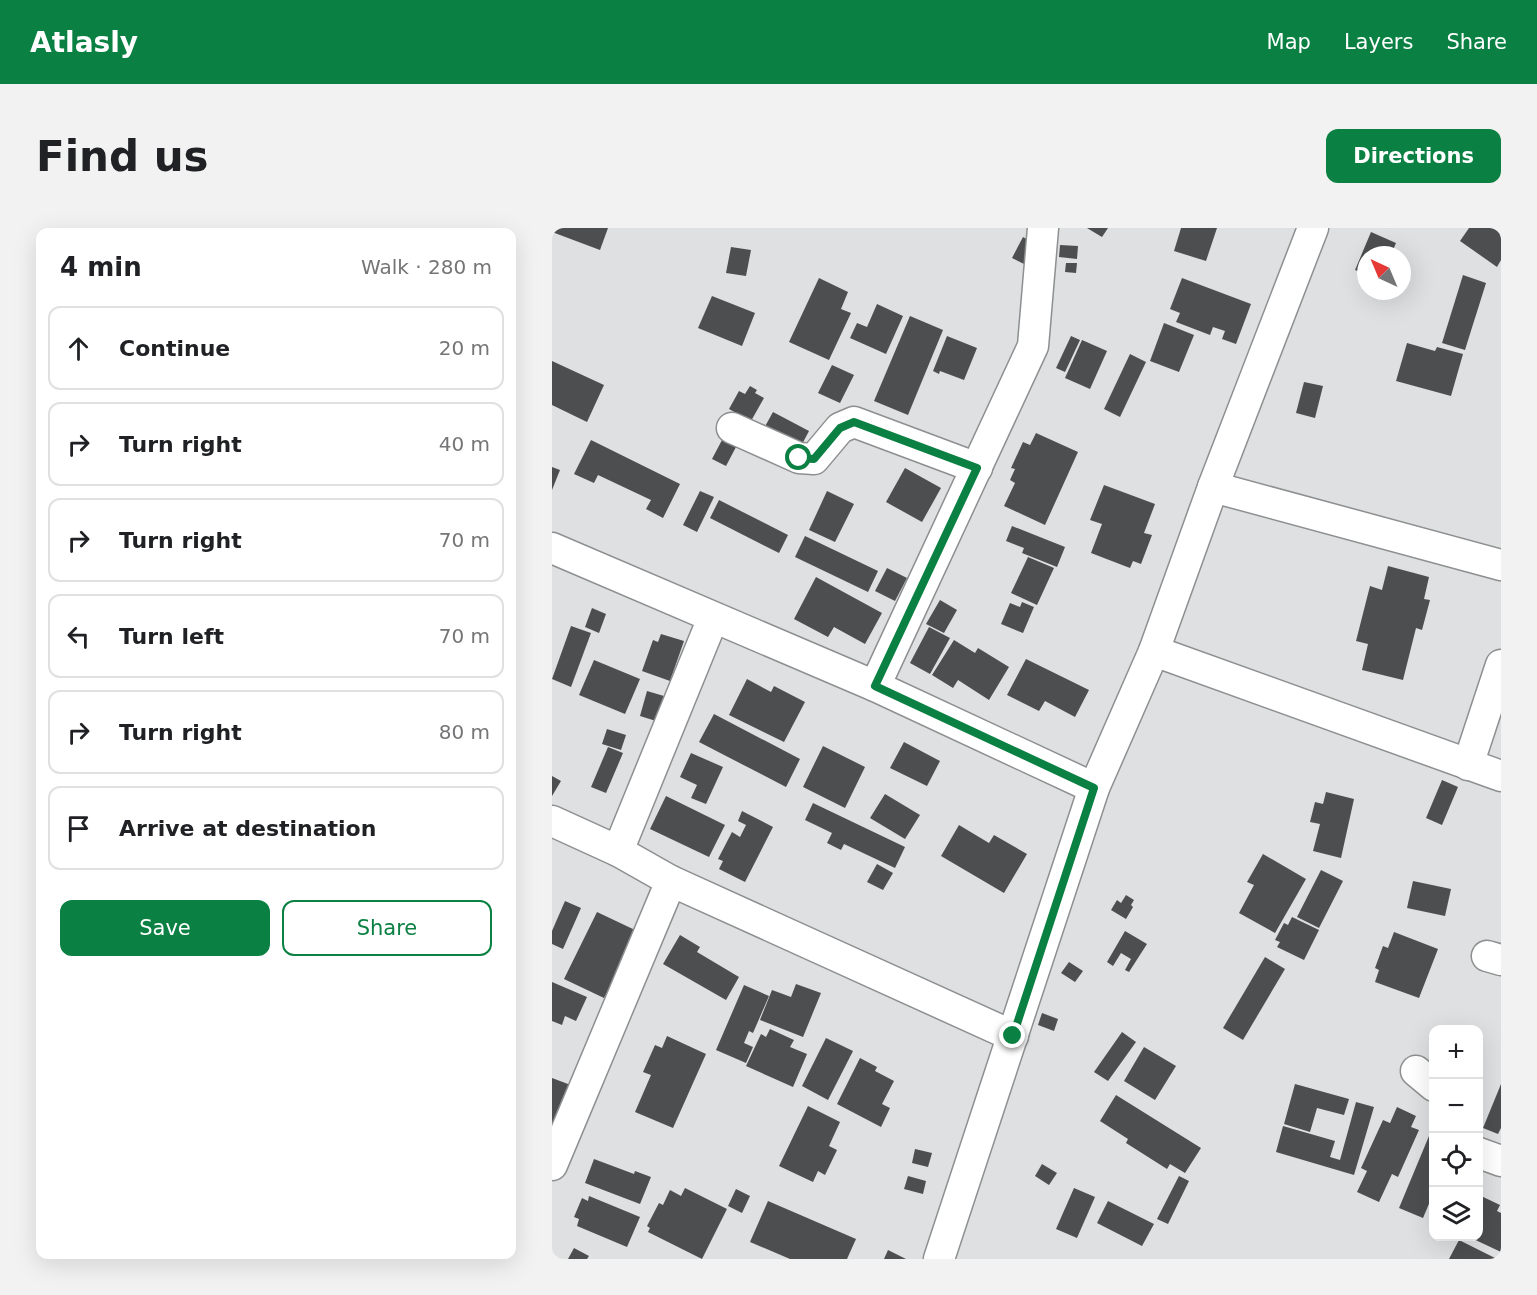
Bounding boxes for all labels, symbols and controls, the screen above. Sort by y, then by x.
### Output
text: Atlasly [30,26,138,59]
text: Map [1267,30,1311,54]
text: Layers [1344,30,1413,54]
text: Share [1446,30,1507,54]
button: Directions [1326,129,1501,183]
text: Find us [36,132,209,181]
north arrow [1357,246,1411,300]
text: 4 min [60,252,142,282]
text: Walk · 280 m [361,255,492,279]
icon: ahead [62,332,95,365]
text: Continue [119,336,230,361]
text: 20 m [439,336,490,360]
icon: right [62,428,95,461]
text: Turn right [119,432,242,457]
text: 40 m [439,432,490,456]
route start [785,444,811,470]
icon: right [62,524,95,557]
text: Turn right [119,528,242,553]
text: 70 m [439,528,490,552]
icon: left [62,620,95,653]
text: Turn left [119,624,224,649]
text: 70 m [439,624,490,648]
icon: right [62,716,95,749]
text: Turn right [119,720,242,745]
text: 80 m [439,720,490,744]
icon: arrive [62,812,95,845]
text: Arrive at destination [119,816,376,841]
button: Save [60,900,270,956]
button: Share [282,900,492,956]
route end [999,1022,1025,1048]
map controls [1429,1025,1483,1241]
button: + [1429,1025,1483,1079]
button: − [1429,1079,1483,1133]
button: locate [1429,1133,1483,1187]
button: layers [1429,1187,1483,1241]

